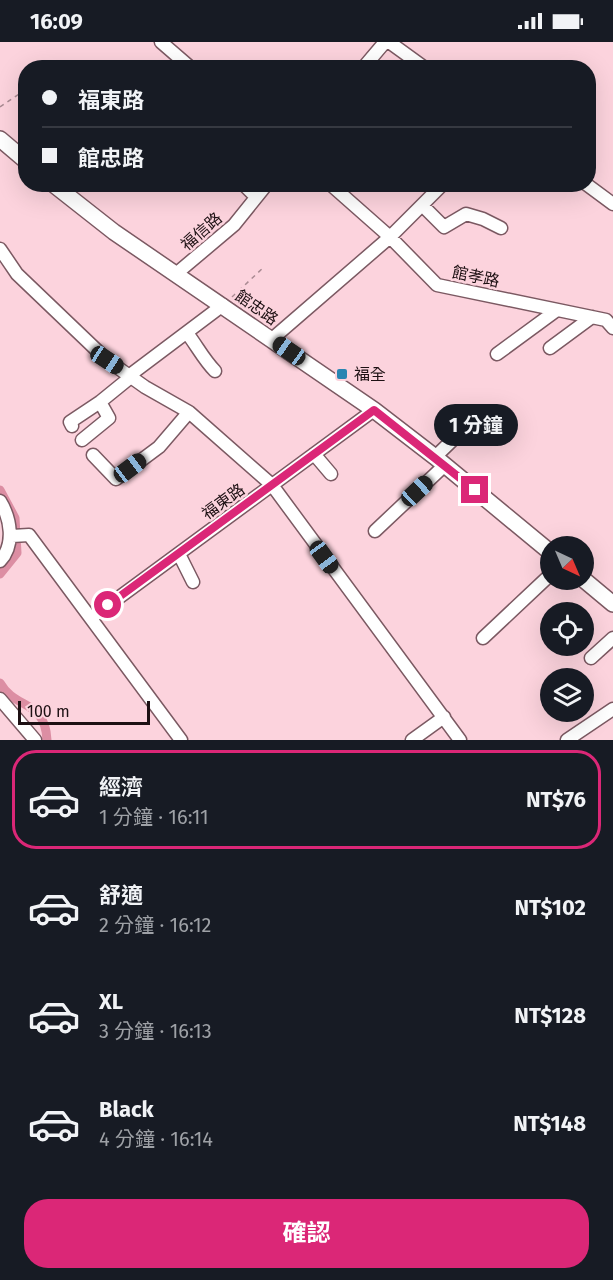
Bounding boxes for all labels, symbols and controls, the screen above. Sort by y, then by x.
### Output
text: 16:09 [30,8,83,35]
text: 福東路 [78,87,144,114]
text: 館忠路 [78,145,144,172]
street label: 福信路 [177,208,226,254]
street label: 館孝路 [450,262,501,291]
street label: 館忠路 [232,286,282,329]
car [269,333,309,369]
car [87,343,127,377]
place label: 福全 [354,365,386,384]
marker: 福全 [335,367,349,381]
callout: 1 分鐘 [433,403,517,445]
text: 1 分鐘 [449,413,503,437]
car [110,450,150,486]
car [398,472,436,510]
route end [461,476,488,503]
street label: 福東路 [198,480,248,523]
north arrow [540,536,594,590]
map controls [540,536,594,722]
car [306,537,342,577]
route start [94,591,121,618]
button: locate [540,602,594,656]
button: layers [540,668,594,722]
scale bar [18,698,150,726]
text: 100 m [27,702,70,721]
icon: car [27,773,81,827]
text: 經濟 [99,774,143,801]
text: NT$76 [526,786,586,813]
text: 1 分鐘 · 16:11 [99,805,209,829]
icon: car [27,881,81,935]
text: 舒適 [99,882,143,909]
text: NT$102 [514,894,586,921]
text: 2 分鐘 · 16:12 [99,913,211,937]
text: XL [99,988,123,1015]
icon: car [27,989,81,1043]
text: NT$128 [514,1002,586,1029]
text: 3 分鐘 · 16:13 [99,1019,212,1043]
text: Black [99,1096,154,1123]
icon: car [27,1097,81,1151]
text: NT$148 [513,1110,586,1137]
text: 4 分鐘 · 16:14 [99,1127,213,1151]
button: 確認 [24,1199,589,1268]

